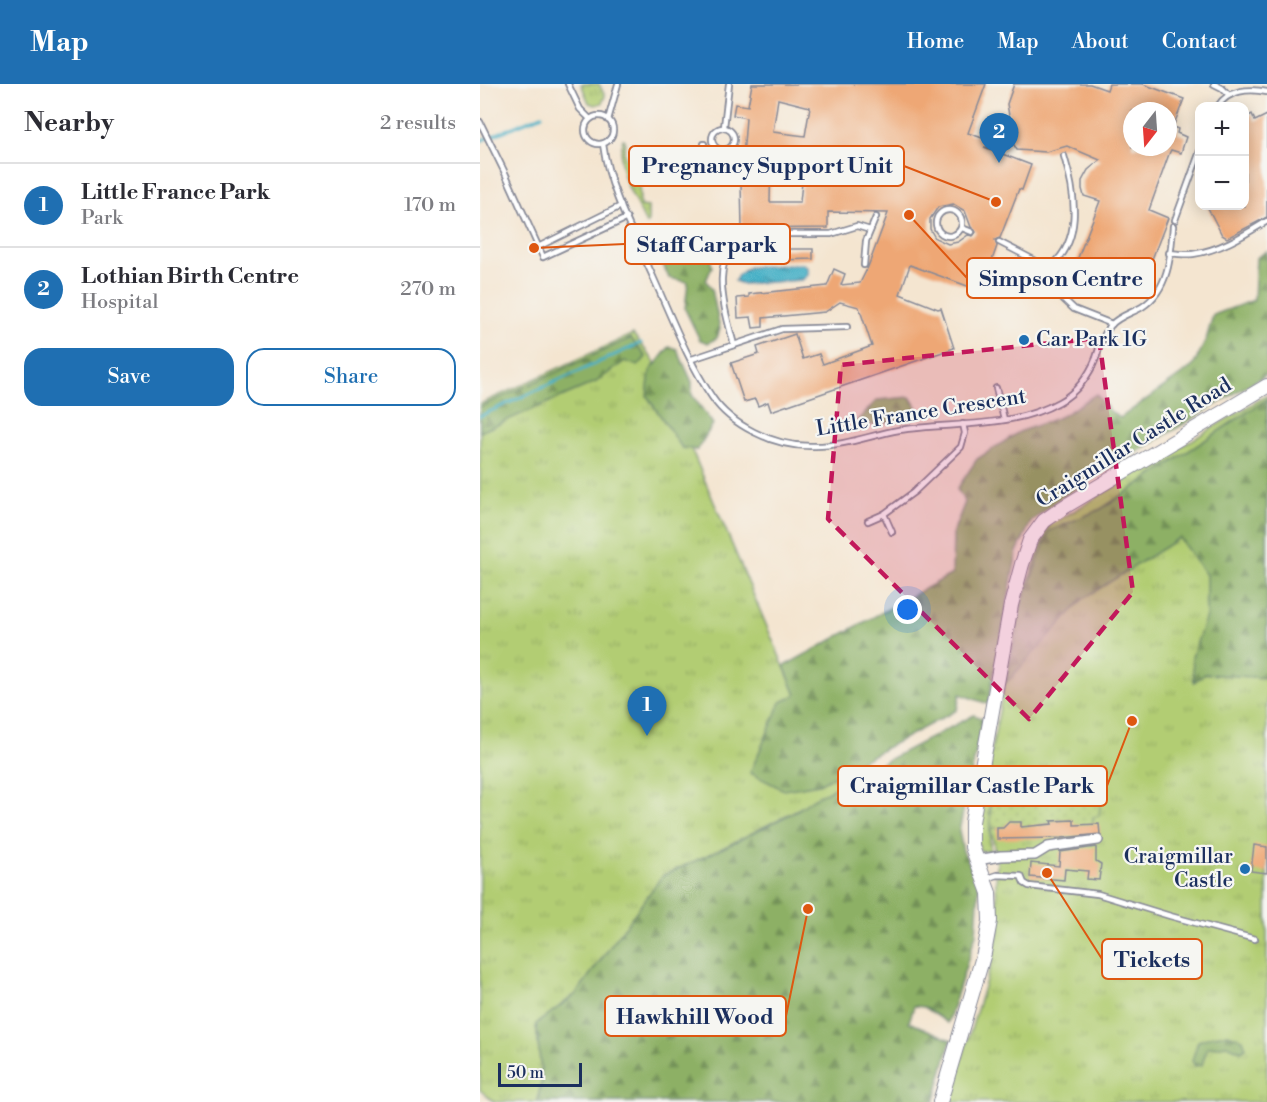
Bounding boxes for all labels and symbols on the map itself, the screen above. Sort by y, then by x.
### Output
north arrow [1123,102,1177,156]
pin: 2 [980,113,1018,163]
callout: Pregnancy Support Unit [629,146,904,186]
text: Pregnancy Support Unit [641,153,893,180]
callout: Staff Carpark [625,224,790,264]
text: Staff Carpark [637,232,778,259]
callout: Simpson Centre [967,258,1155,298]
text: Simpson Centre [979,266,1143,293]
place label: Car Park 1G [1036,327,1148,353]
marker: Car Park 1G [1017,333,1031,347]
street label: Craigmillar Castle Road [1031,372,1237,514]
street label: Little France Crescent [814,383,1028,442]
your location [893,595,922,624]
pin: 1 [628,686,666,736]
callout: Craigmillar Castle Park [838,766,1107,806]
text: Craigmillar Castle Park [850,773,1095,800]
place label: Craigmillar Castle [1124,844,1233,894]
marker: Craigmillar Castle [1238,862,1252,876]
callout: Tickets [1102,939,1202,979]
text: Tickets [1114,947,1190,974]
callout: Hawkhill Wood [605,996,786,1036]
text: Hawkhill Wood [616,1004,774,1031]
scale bar [498,1060,582,1088]

